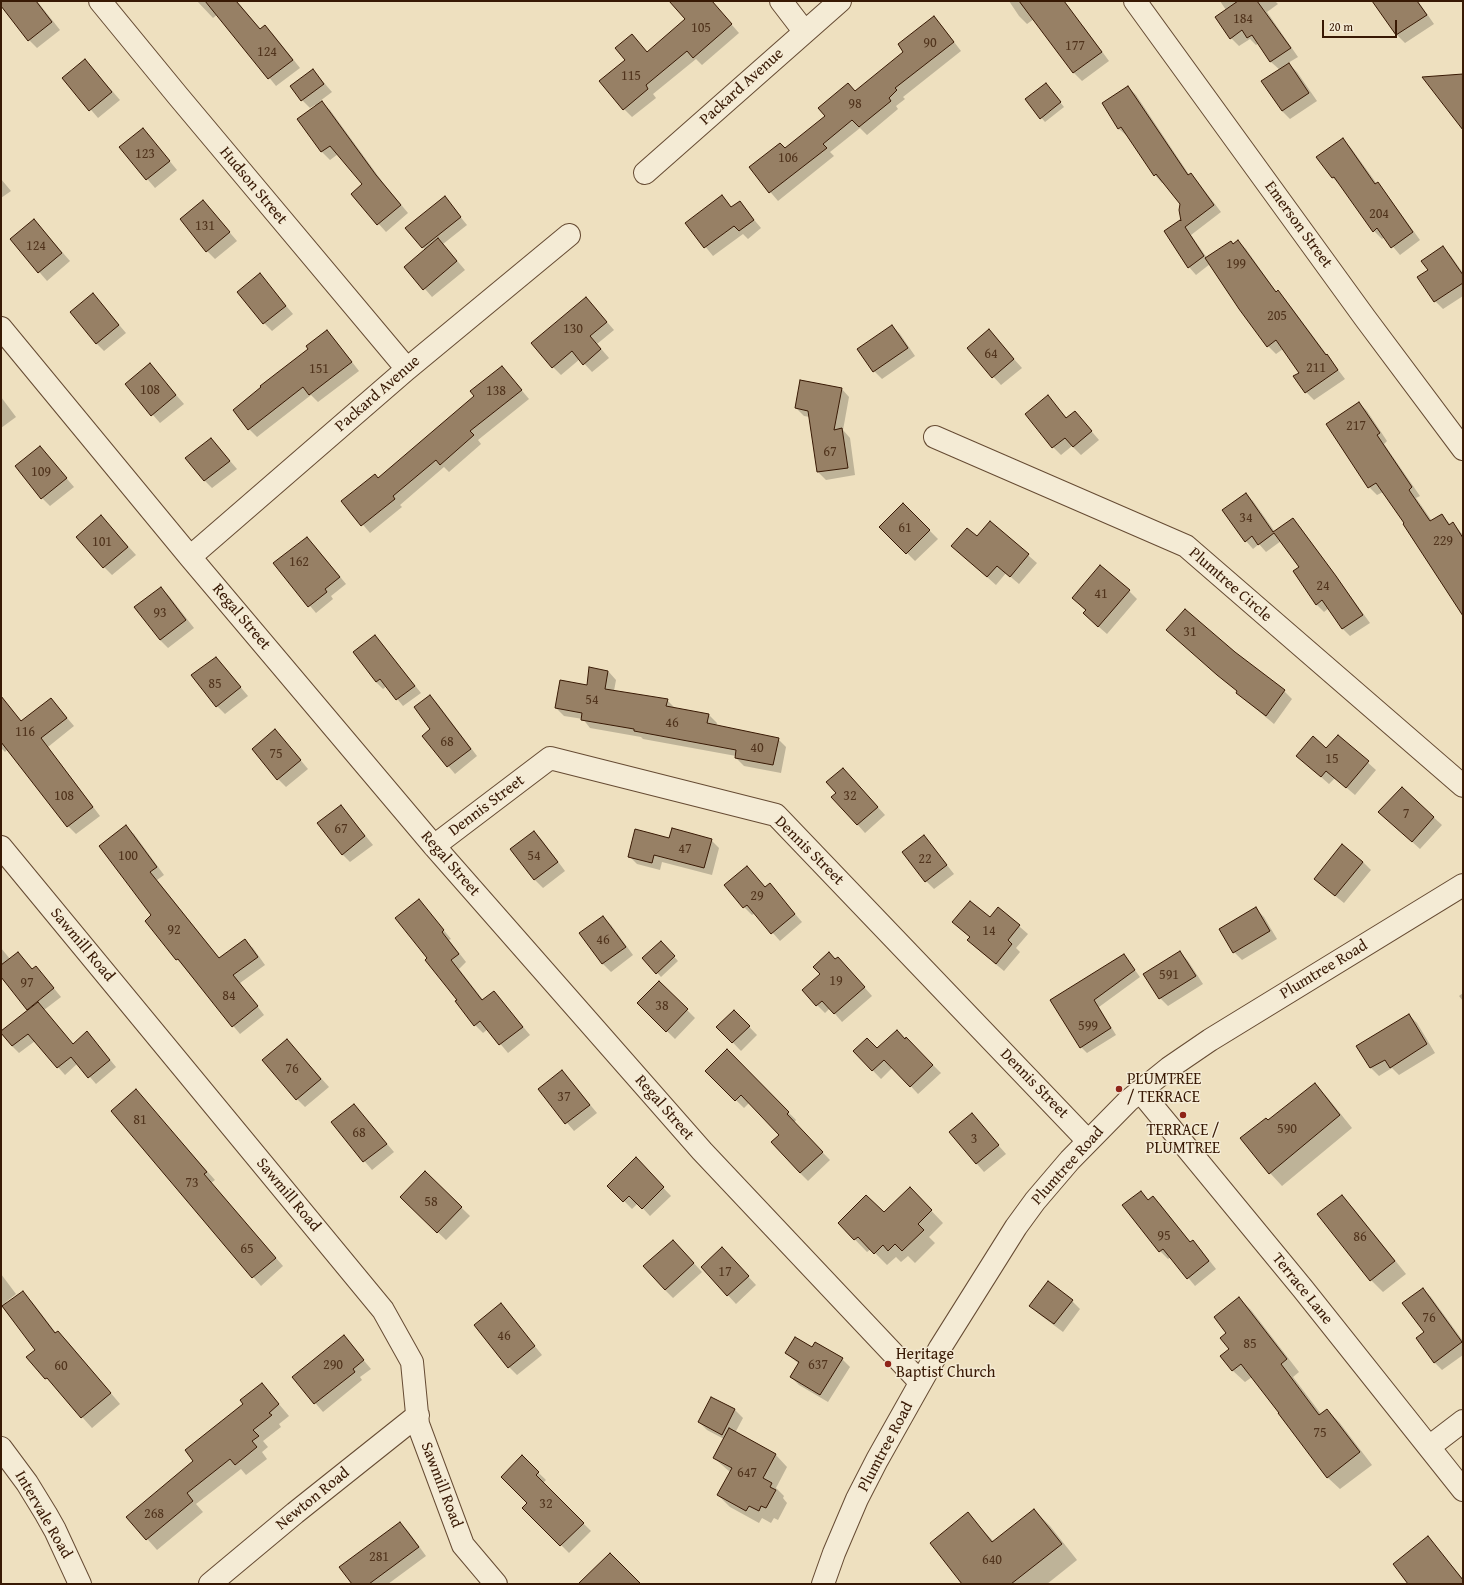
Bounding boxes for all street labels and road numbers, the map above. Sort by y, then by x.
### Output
street label: Packard Avenue [696,44,788,130]
street label: Hudson Street [215,143,291,229]
street label: Emerson Street [1260,178,1336,272]
street label: Packard Avenue [332,352,424,436]
street label: Plumtree Circle [1185,544,1275,626]
street label: Regal Street [208,580,274,654]
street label: Dennis Street [445,771,529,841]
street label: Dennis Street [770,812,848,890]
street label: Regal Street [416,827,484,901]
street label: Sawmill Road [46,904,118,986]
street label: Plumtree Road [1277,936,1371,1004]
street label: Dennis Street [996,1045,1072,1123]
street label: Regal Street [630,1071,698,1145]
street label: Plumtree Road [1028,1123,1108,1209]
street label: Sawmill Road [252,1154,324,1236]
street label: Terrace Lane [1267,1249,1337,1329]
street label: Plumtree Road [854,1399,918,1495]
street label: Sawmill Road [416,1440,466,1530]
street label: Newton Road [272,1463,354,1535]
street label: Intervale Road [10,1468,76,1562]

